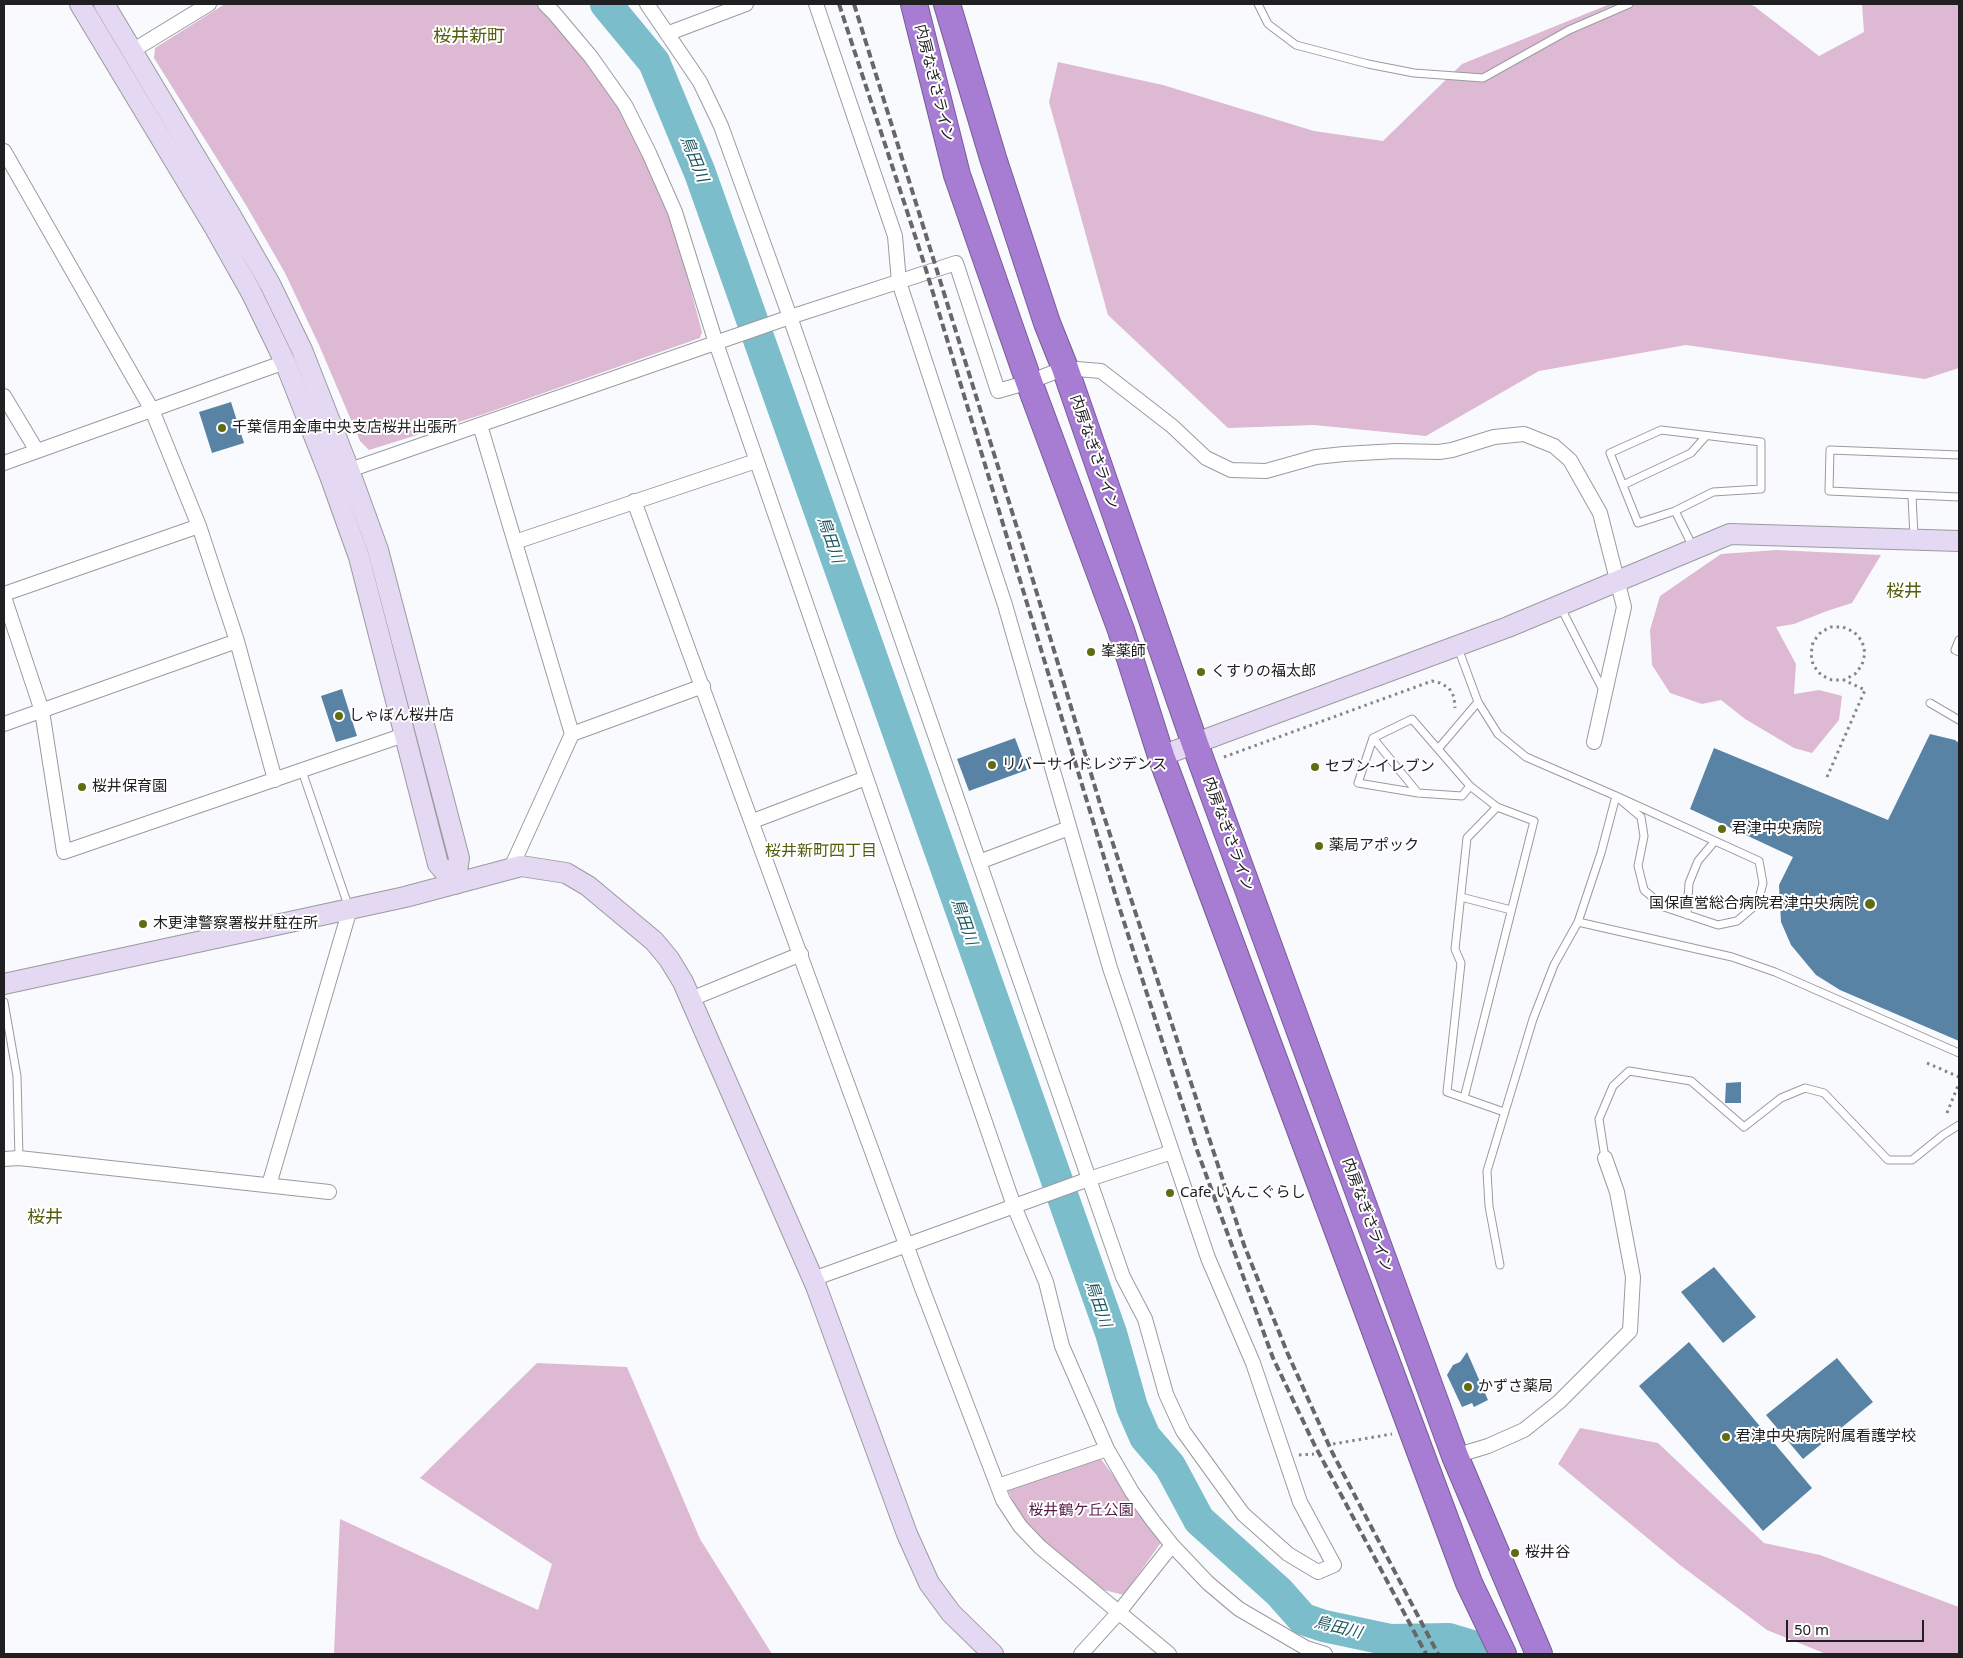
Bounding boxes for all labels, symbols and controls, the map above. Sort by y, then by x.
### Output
street label: 内房なぎさライン [911,23,957,143]
district label: 桜井新町 [433,26,505,48]
water label: 鳥田川 [676,133,712,185]
street label: 内房なぎさライン [1066,392,1122,512]
place label: 千葉信用金庫中央支店桜井出張所 [232,419,457,437]
marker: 千葉信用金庫中央支店桜井出張所 [216,422,228,434]
water label: 鳥田川 [813,514,847,566]
district label: 桜井 [1886,581,1922,603]
place label: 峯薬師 [1101,643,1146,661]
marker: 峯薬師 [1085,646,1097,658]
place label: くすりの福太郎 [1211,663,1316,681]
marker: くすりの福太郎 [1195,666,1207,678]
place label: しゃぼん桜井店 [349,707,454,725]
marker: しゃぼん桜井店 [333,710,345,722]
place label: リバーサイドレジデンス [1002,756,1167,774]
place label: セブン-イレブン [1325,758,1435,776]
marker: リバーサイドレジデンス [986,759,998,771]
marker: セブン-イレブン [1309,761,1321,773]
street label: 内房なぎさライン [1199,775,1257,893]
place label: 桜井保育園 [92,778,167,796]
marker: 桜井保育園 [76,781,88,793]
place label: 君津中央病院 [1732,820,1822,838]
marker: 君津中央病院 [1716,823,1728,835]
place label: 薬局アポック [1329,837,1419,855]
marker: 薬局アポック [1313,840,1325,852]
district label: 桜井新町四丁目 [765,841,877,861]
place label: 国保直営総合病院君津中央病院 [1649,895,1859,913]
water label: 鳥田川 [947,896,981,948]
marker: 国保直営総合病院君津中央病院 [1863,897,1877,911]
place label: 木更津警察署桜井駐在所 [153,915,318,933]
marker: 木更津警察署桜井駐在所 [137,918,149,930]
street label: 内房なぎさライン [1338,1156,1396,1274]
place label: Cafe いんこぐらし [1180,1184,1305,1202]
marker: Cafe いんこぐらし [1164,1187,1176,1199]
district label: 桜井 [27,1207,63,1229]
water label: 鳥田川 [1081,1278,1115,1330]
place label: かずさ薬局 [1478,1378,1553,1396]
marker: かずさ薬局 [1462,1381,1474,1393]
place label: 君津中央病院附属看護学校 [1736,1428,1916,1446]
marker: 君津中央病院附属看護学校 [1720,1431,1732,1443]
park label: 桜井鶴ケ丘公園 [1029,1502,1133,1520]
place label: 桜井谷 [1525,1544,1570,1562]
marker: 桜井谷 [1509,1547,1521,1559]
scale bar [1788,1610,1926,1642]
water label: 鳥田川 [1312,1613,1364,1643]
text: 50 m [1794,1619,1829,1639]

